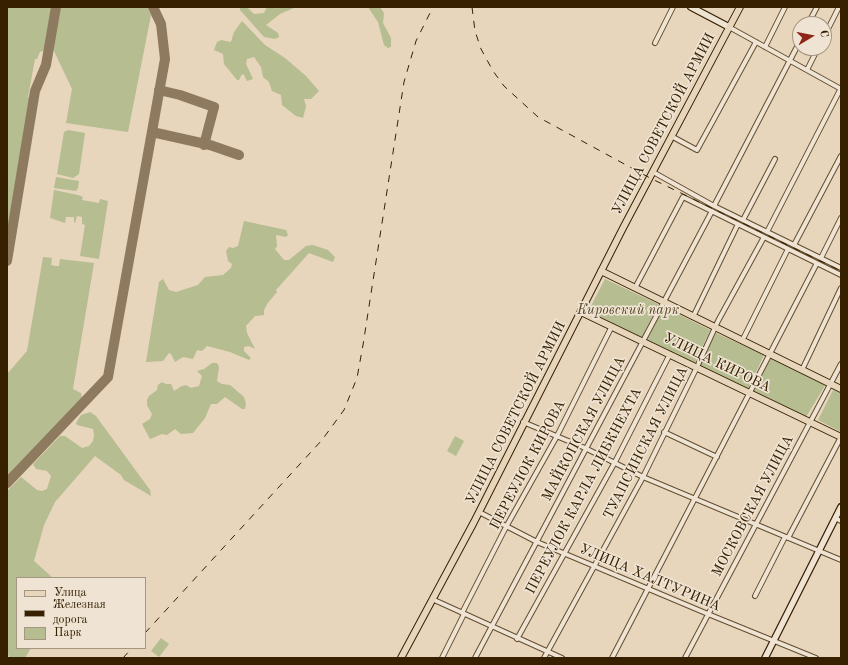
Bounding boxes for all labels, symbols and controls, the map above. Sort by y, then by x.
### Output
north arrow [792,16,832,56]
text: С [817,29,829,39]
street label: УЛИЦА СОВЕТСКОЙ АРМИИ [609,30,719,218]
park label: Кировский парк [577,302,679,318]
street label: УЛИЦА СОВЕТСКОЙ АРМИИ [462,319,570,507]
street label: УЛИЦА КИРОВА [661,330,773,396]
street label: МАЙКОПСКАЯ УЛИЦА [539,354,629,504]
street label: ТУАПСИНСКАЯ УЛИЦА [600,364,692,522]
street label: ПЕРЕУЛОК КАРЛА ЛИБКНЕХТА [522,385,646,597]
street label: ПЕРЕУЛОК КИРОВА [487,397,569,533]
street label: МОСКОВСКАЯ УЛИЦА [708,432,798,580]
street label: УЛИЦА ХАЛТУРИНА [577,541,723,615]
legend [16,577,146,649]
text: Улица [54,587,87,599]
text: Железная дорога [53,599,106,626]
text: Парк [54,627,82,639]

